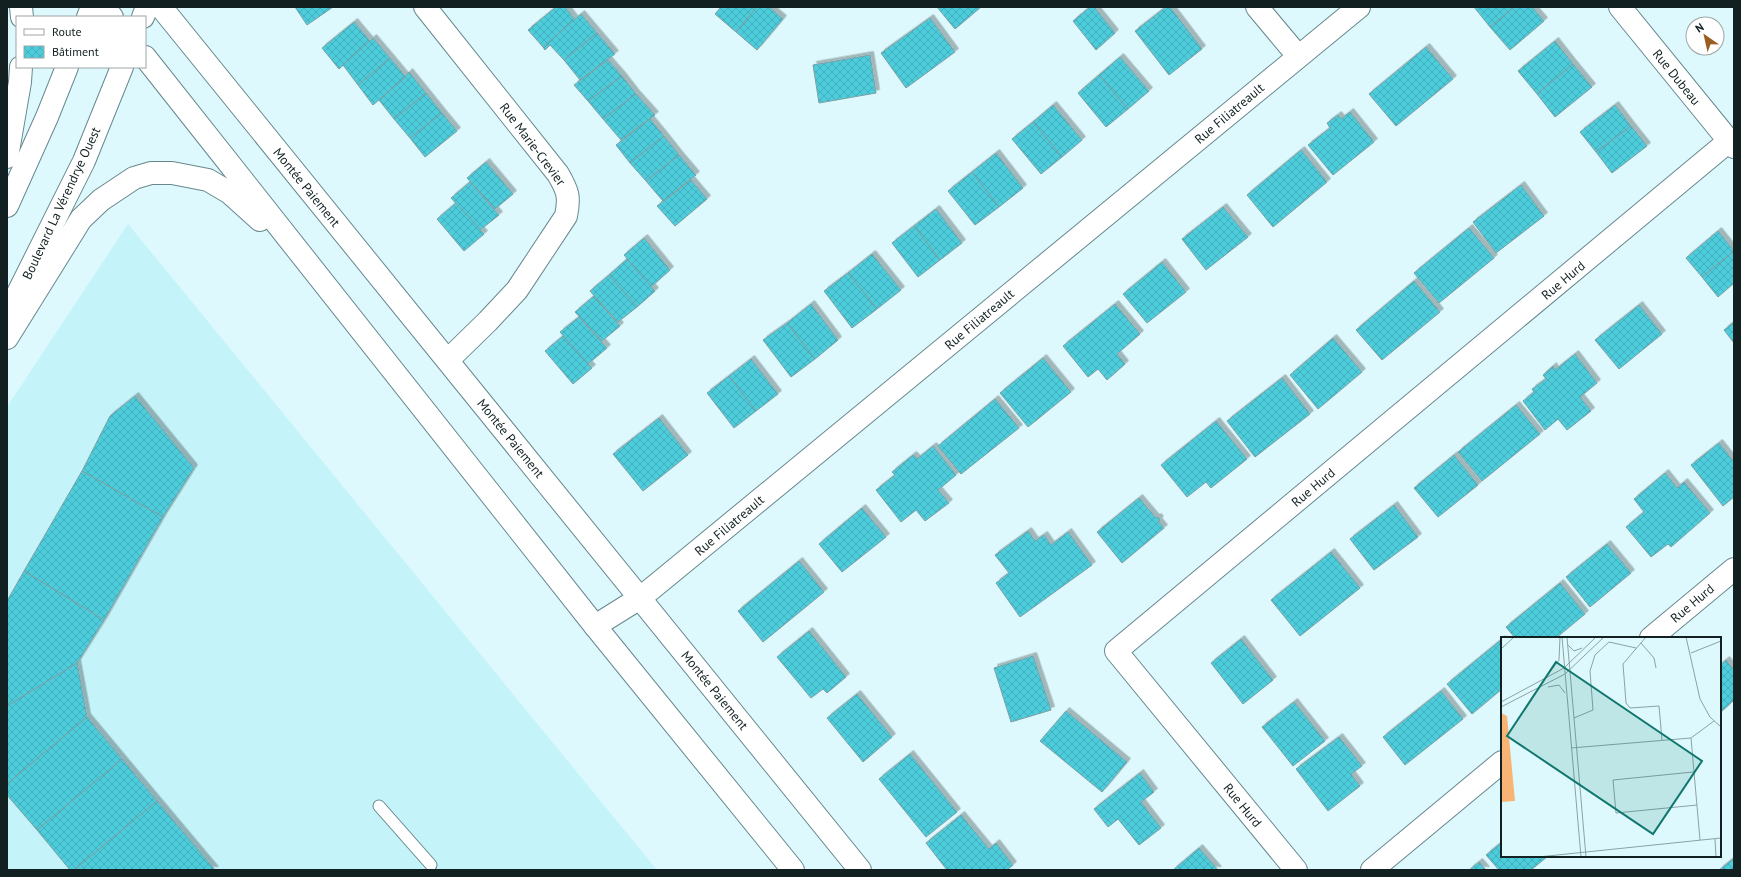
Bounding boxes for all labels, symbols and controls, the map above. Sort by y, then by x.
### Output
legend [16,16,146,68]
north arrow [1685,16,1725,56]
text: N [1692,20,1706,36]
text: Route [52,24,82,39]
text: Bâtiment [52,44,99,59]
street label: Rue Dubeau [1649,46,1704,109]
street label: Rue Filiatreault [1191,79,1268,147]
street label: Rue Marie-Crevier [496,100,570,190]
street label: Boulevard La Vérendrye Ouest [19,124,105,282]
street label: Montée Paiement [269,144,344,231]
street label: Rue Hurd [1538,257,1589,304]
street label: Rue Filiatreault [941,285,1018,353]
street label: Montée Paiement [473,395,548,482]
street label: Rue Hurd [1288,464,1339,511]
street label: Rue Filiatreault [691,491,768,559]
street label: Rue Hurd [1667,580,1718,627]
inset map [1501,637,1721,857]
street label: Montée Paiement [677,647,752,734]
street label: Rue Hurd [1220,780,1266,831]

